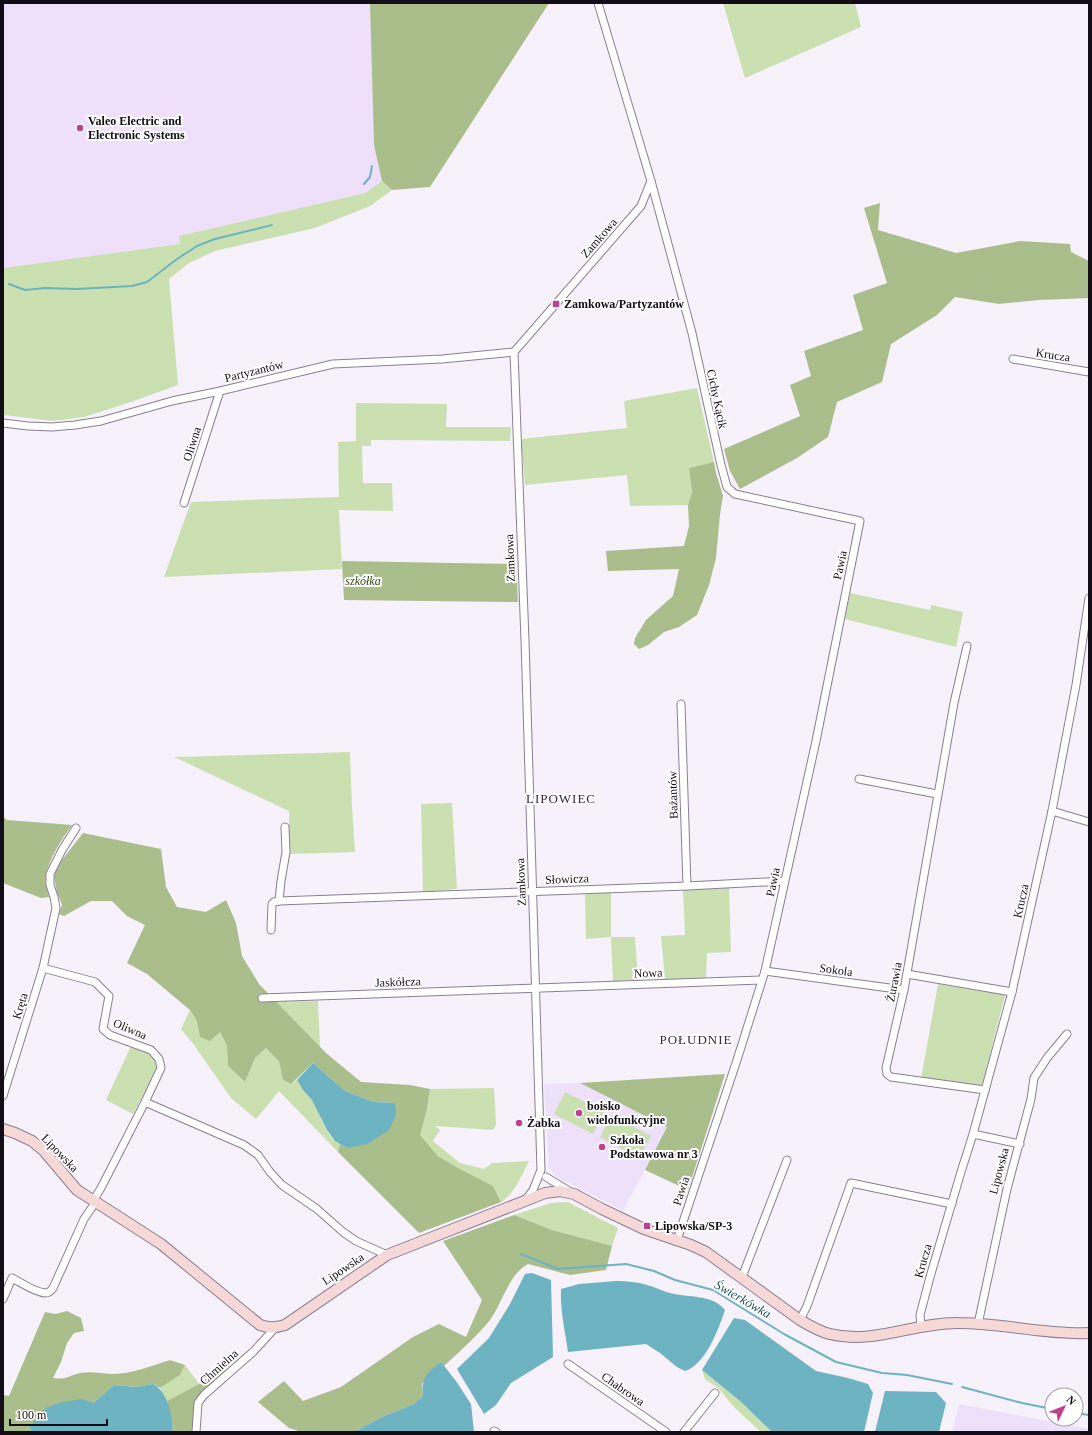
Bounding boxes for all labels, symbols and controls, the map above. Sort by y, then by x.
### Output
place label: Valeo Electric and Electronic Systems [88,114,185,142]
marker: Valeo Electric and Electronic Systems [75,123,85,133]
street label: Zamkowa [578,215,620,261]
place label: Zamkowa/Partyzantów [564,297,684,311]
marker: Zamkowa/Partyzantów [551,299,561,309]
street label: Krucza [1035,345,1072,365]
street label: Partyzantów [223,357,285,385]
street label: Cichy Kącik [704,368,730,430]
street label: Oliwna [180,424,204,463]
street label: Zamkowa [502,533,518,582]
street label: Pawia [830,549,850,581]
park label: szkółka [345,574,381,588]
street label: Bażantów [665,770,681,819]
district label: LIPOWIEC [526,791,596,806]
street label: Zamkowa [513,857,529,906]
street label: Pawia [763,866,783,898]
street label: Słowicza [545,871,590,887]
street label: Krucza [1010,882,1032,919]
street label: Żurawia [883,960,905,1003]
street label: Sokola [819,961,854,979]
street label: Nowa [633,965,663,980]
street label: Jaskółcza [375,974,422,990]
street label: Kręta [9,991,31,1021]
street label: Oliwna [111,1016,150,1043]
district label: POŁUDNIE [660,1032,733,1047]
place label: boisko wielofunkcyjne [587,1099,666,1127]
marker: boisko wielofunkcyjne [574,1108,584,1118]
place label: Żabka [527,1116,560,1130]
marker: Żabka [514,1118,524,1128]
street label: Lipowska [39,1131,82,1175]
place label: Szkoła Podstawowa nr 3 [610,1133,698,1161]
marker: Szkoła Podstawowa nr 3 [597,1142,607,1152]
street label: Lipowska [986,1146,1012,1196]
street label: Pawia [670,1174,692,1207]
place label: Lipowska/SP-3 [655,1219,732,1233]
marker: Lipowska/SP-3 [642,1221,652,1231]
street label: Krucza [911,1242,935,1280]
street label: Lipowska [319,1250,367,1288]
water label: Świerkówka [712,1277,774,1321]
street label: Chmielna [197,1346,242,1388]
street label: Chabrowa [599,1369,648,1409]
north arrow [1044,1387,1084,1427]
text: N [1064,1393,1078,1407]
scale bar [10,1401,107,1427]
text: 100 m [16,1408,47,1422]

